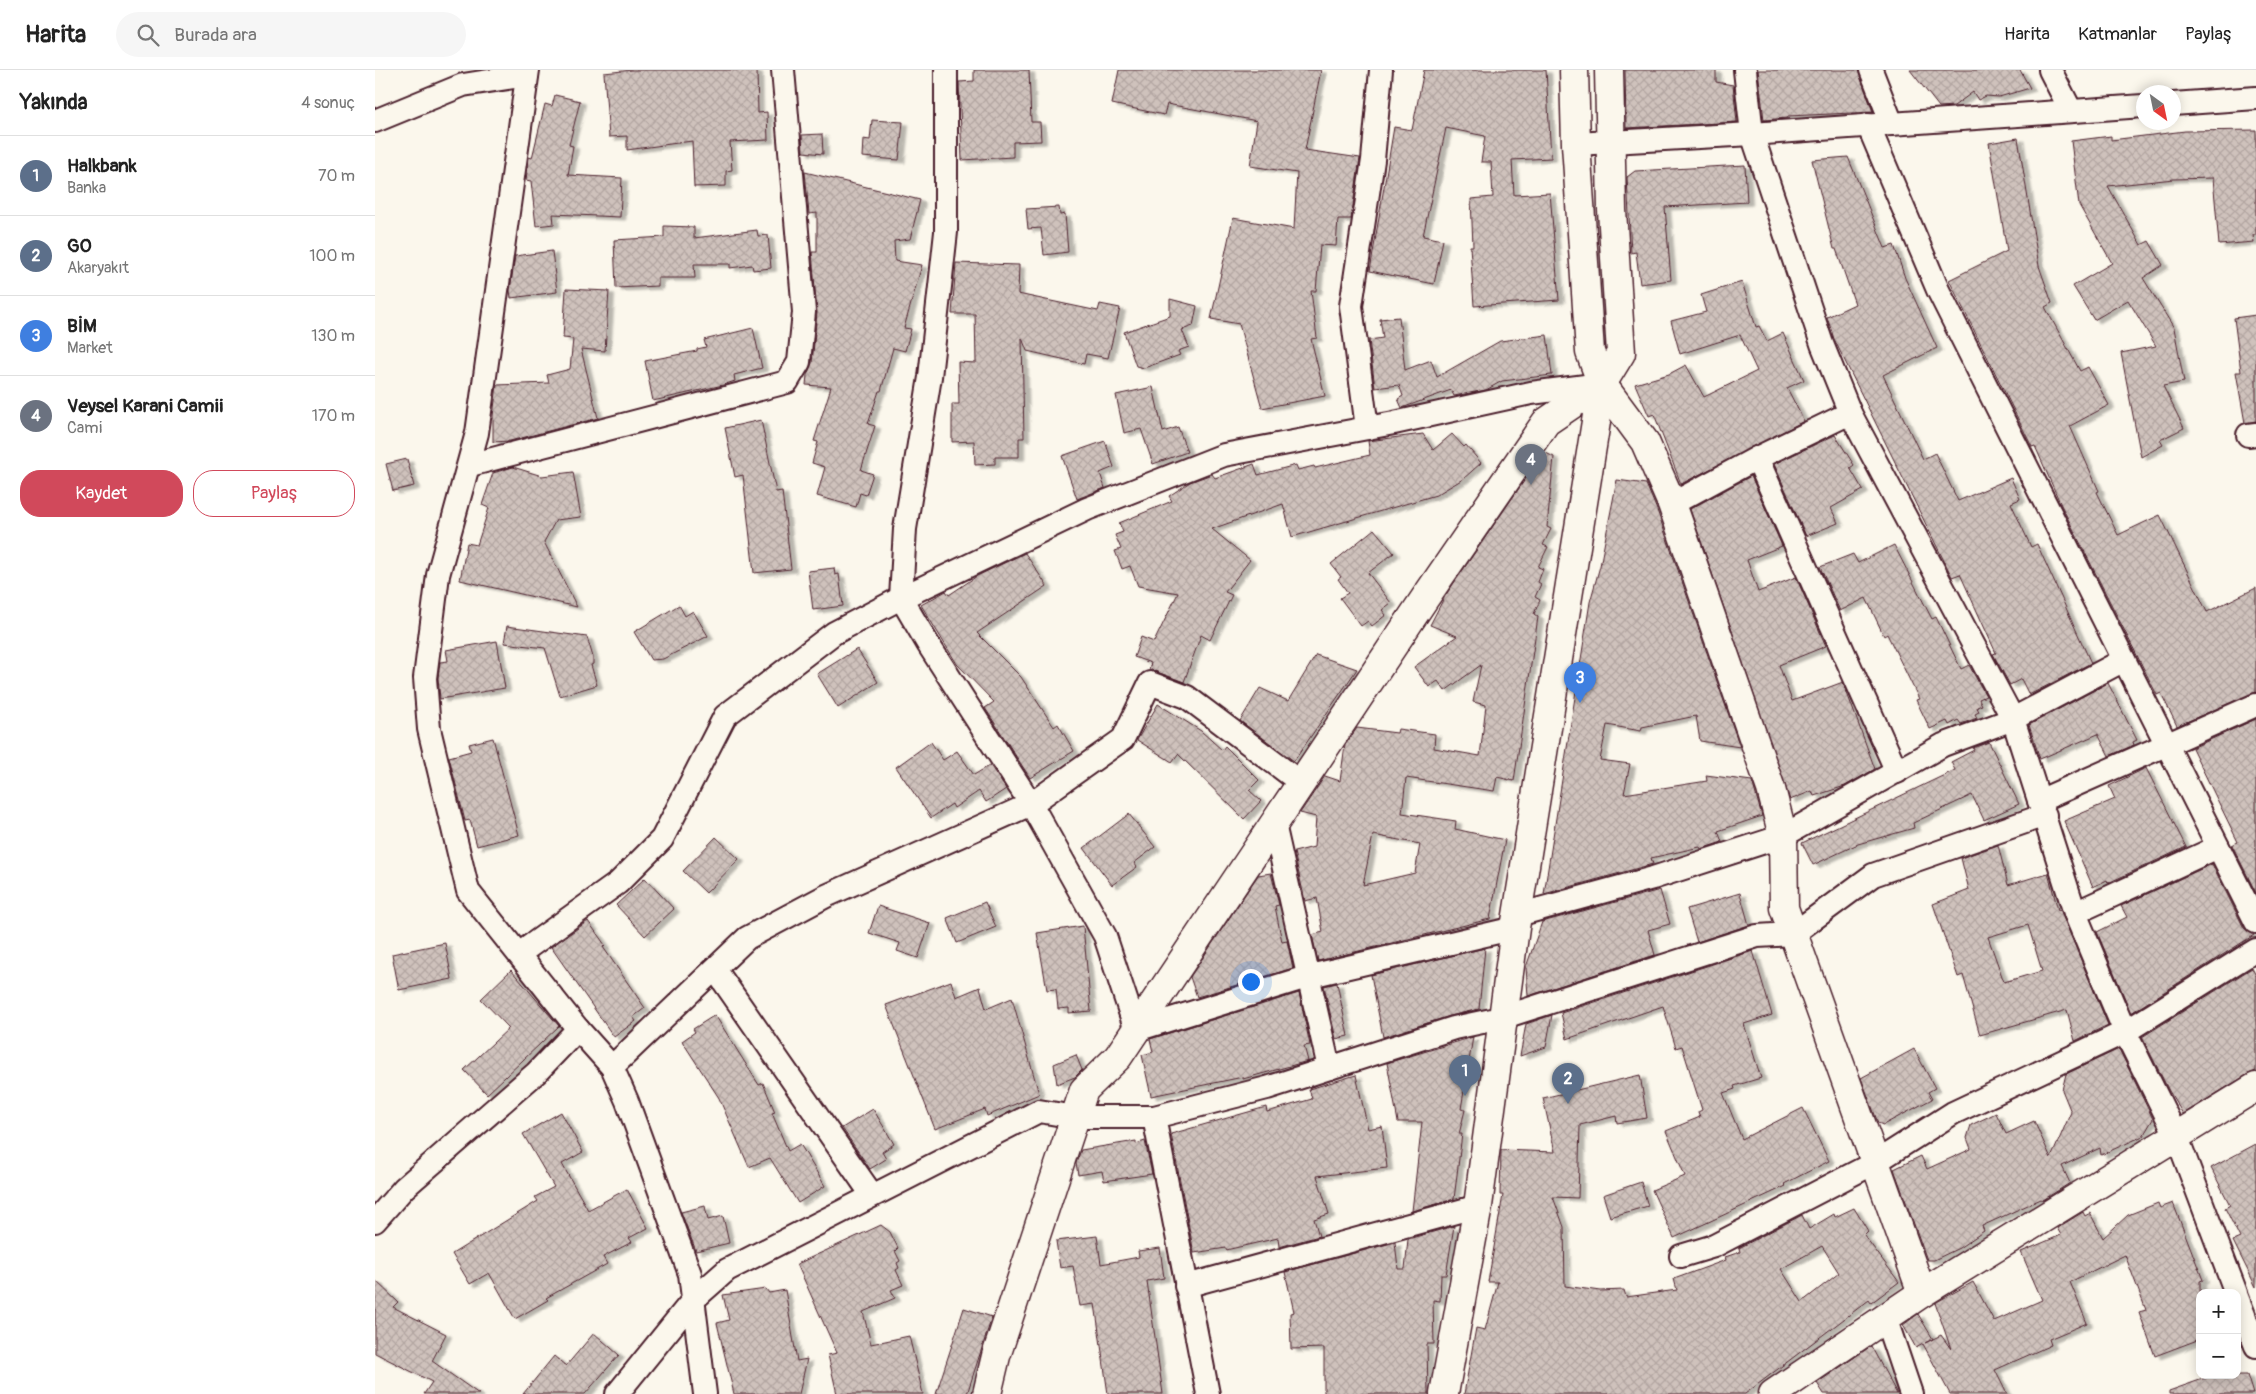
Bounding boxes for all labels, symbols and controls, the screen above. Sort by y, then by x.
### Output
search box [116,12,466,57]
text: Harita [25,20,86,49]
icon: search [134,21,162,49]
text: Burada ara [174,23,257,47]
text: Harita [2004,23,2050,46]
text: Katmanlar [2078,23,2157,46]
text: Paylaş [2185,23,2231,46]
north arrow [2136,85,2181,130]
text: Yakında [20,89,87,116]
text: 4 sonuç [301,93,355,113]
text: Halkbank [67,154,137,178]
text: 1 [33,166,39,186]
text: 70 m [318,166,355,186]
text: Banka [67,178,106,198]
text: GO [67,234,92,258]
text: 2 [32,246,40,266]
text: 100 m [309,246,355,266]
text: Akaryakıt [67,258,129,278]
text: BİM [67,314,97,338]
text: 3 [32,326,40,346]
text: 130 m [311,326,355,346]
text: Market [67,338,113,358]
text: Veysel Karani Camii [67,394,223,418]
text: 4 [31,406,41,426]
text: 170 m [312,406,355,426]
text: Cami [67,418,102,438]
pin: 4 [1515,444,1547,485]
button: Kaydet [20,470,183,517]
button: Paylaş [193,470,355,517]
pin: 3 [1564,662,1596,703]
your location [1238,969,1264,995]
pin: 1 [1449,1055,1481,1096]
pin: 2 [1552,1063,1584,1104]
map controls [2196,1289,2241,1379]
button: + [2196,1289,2241,1334]
button: − [2196,1334,2241,1379]

